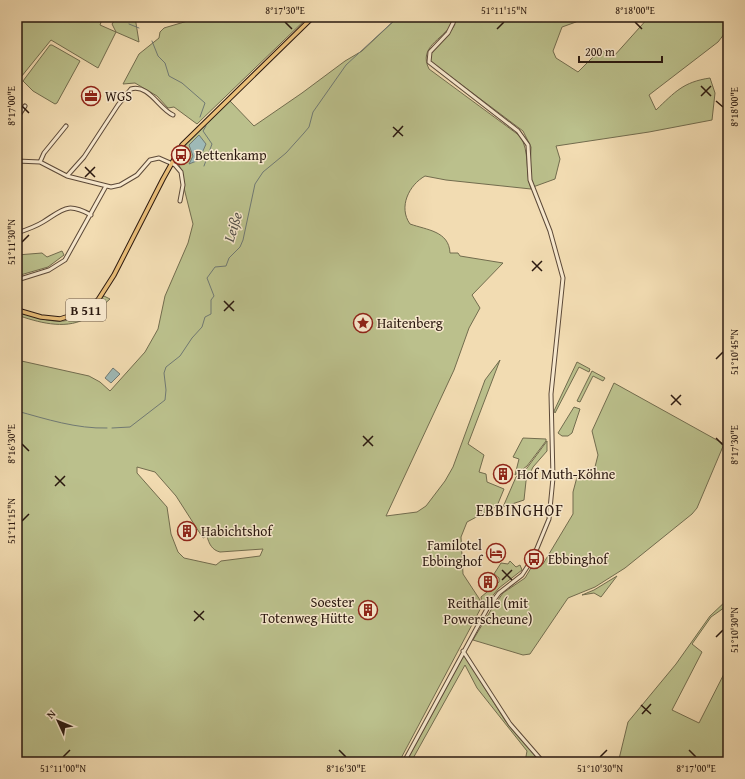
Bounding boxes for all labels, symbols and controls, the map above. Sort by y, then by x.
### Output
text: 8°17'30"E [265,3,305,18]
text: 51°11'15"N [481,3,527,18]
text: 8°18'00"E [615,3,655,18]
scale bar [579,38,662,64]
text: 200 m [585,43,615,60]
office icon: WGS [80,85,102,107]
text: 8°17'00"E [4,86,19,126]
place label: WGS [105,86,132,106]
text: 8°18'00"E [727,87,742,127]
bus stop icon: Bettenkamp [170,144,192,166]
place label: Bettenkamp [195,145,267,165]
water label: Leiße [218,209,247,245]
text: 51°11'30"N [4,219,19,265]
road number: B 511 [66,299,106,321]
place icon: Haitenberg [352,312,374,334]
place label: Haitenberg [377,313,443,333]
text: 51°10'45"N [727,329,742,375]
text: 8°16'30"E [4,424,19,464]
text: 8°17'30"E [727,425,742,465]
building icon: Hof Muth-Köhne [492,463,514,485]
place label: Hof Muth-Köhne [517,464,616,484]
text: 51°11'15"N [4,498,19,544]
district label: EBBINGHOF [476,498,564,522]
building icon: Habichtshof [176,520,198,542]
place label: Habichtshof [201,521,273,541]
place label: Familotel Ebbinghof [422,535,484,571]
hotel icon: Familotel Ebbinghof [485,542,507,564]
bus stop icon: Ebbinghof [523,548,545,570]
place label: Ebbinghof [548,549,609,569]
building icon: Reithalle (mit Powerscheune) [477,571,499,593]
place label: Soester Totenweg Hütte [261,592,354,628]
place label: Reithalle (mit Powerscheune) [444,593,532,629]
building icon: Soester Totenweg Hütte [357,599,379,621]
text: 51°10'30"N [727,607,742,653]
north arrow [38,701,78,741]
text: N [42,705,60,722]
text: 51°11'00"N [40,761,86,776]
text: 8°16'30"E [326,761,366,776]
text: 51°10'30"N [577,761,623,776]
text: 8°17'00"E [676,761,716,776]

